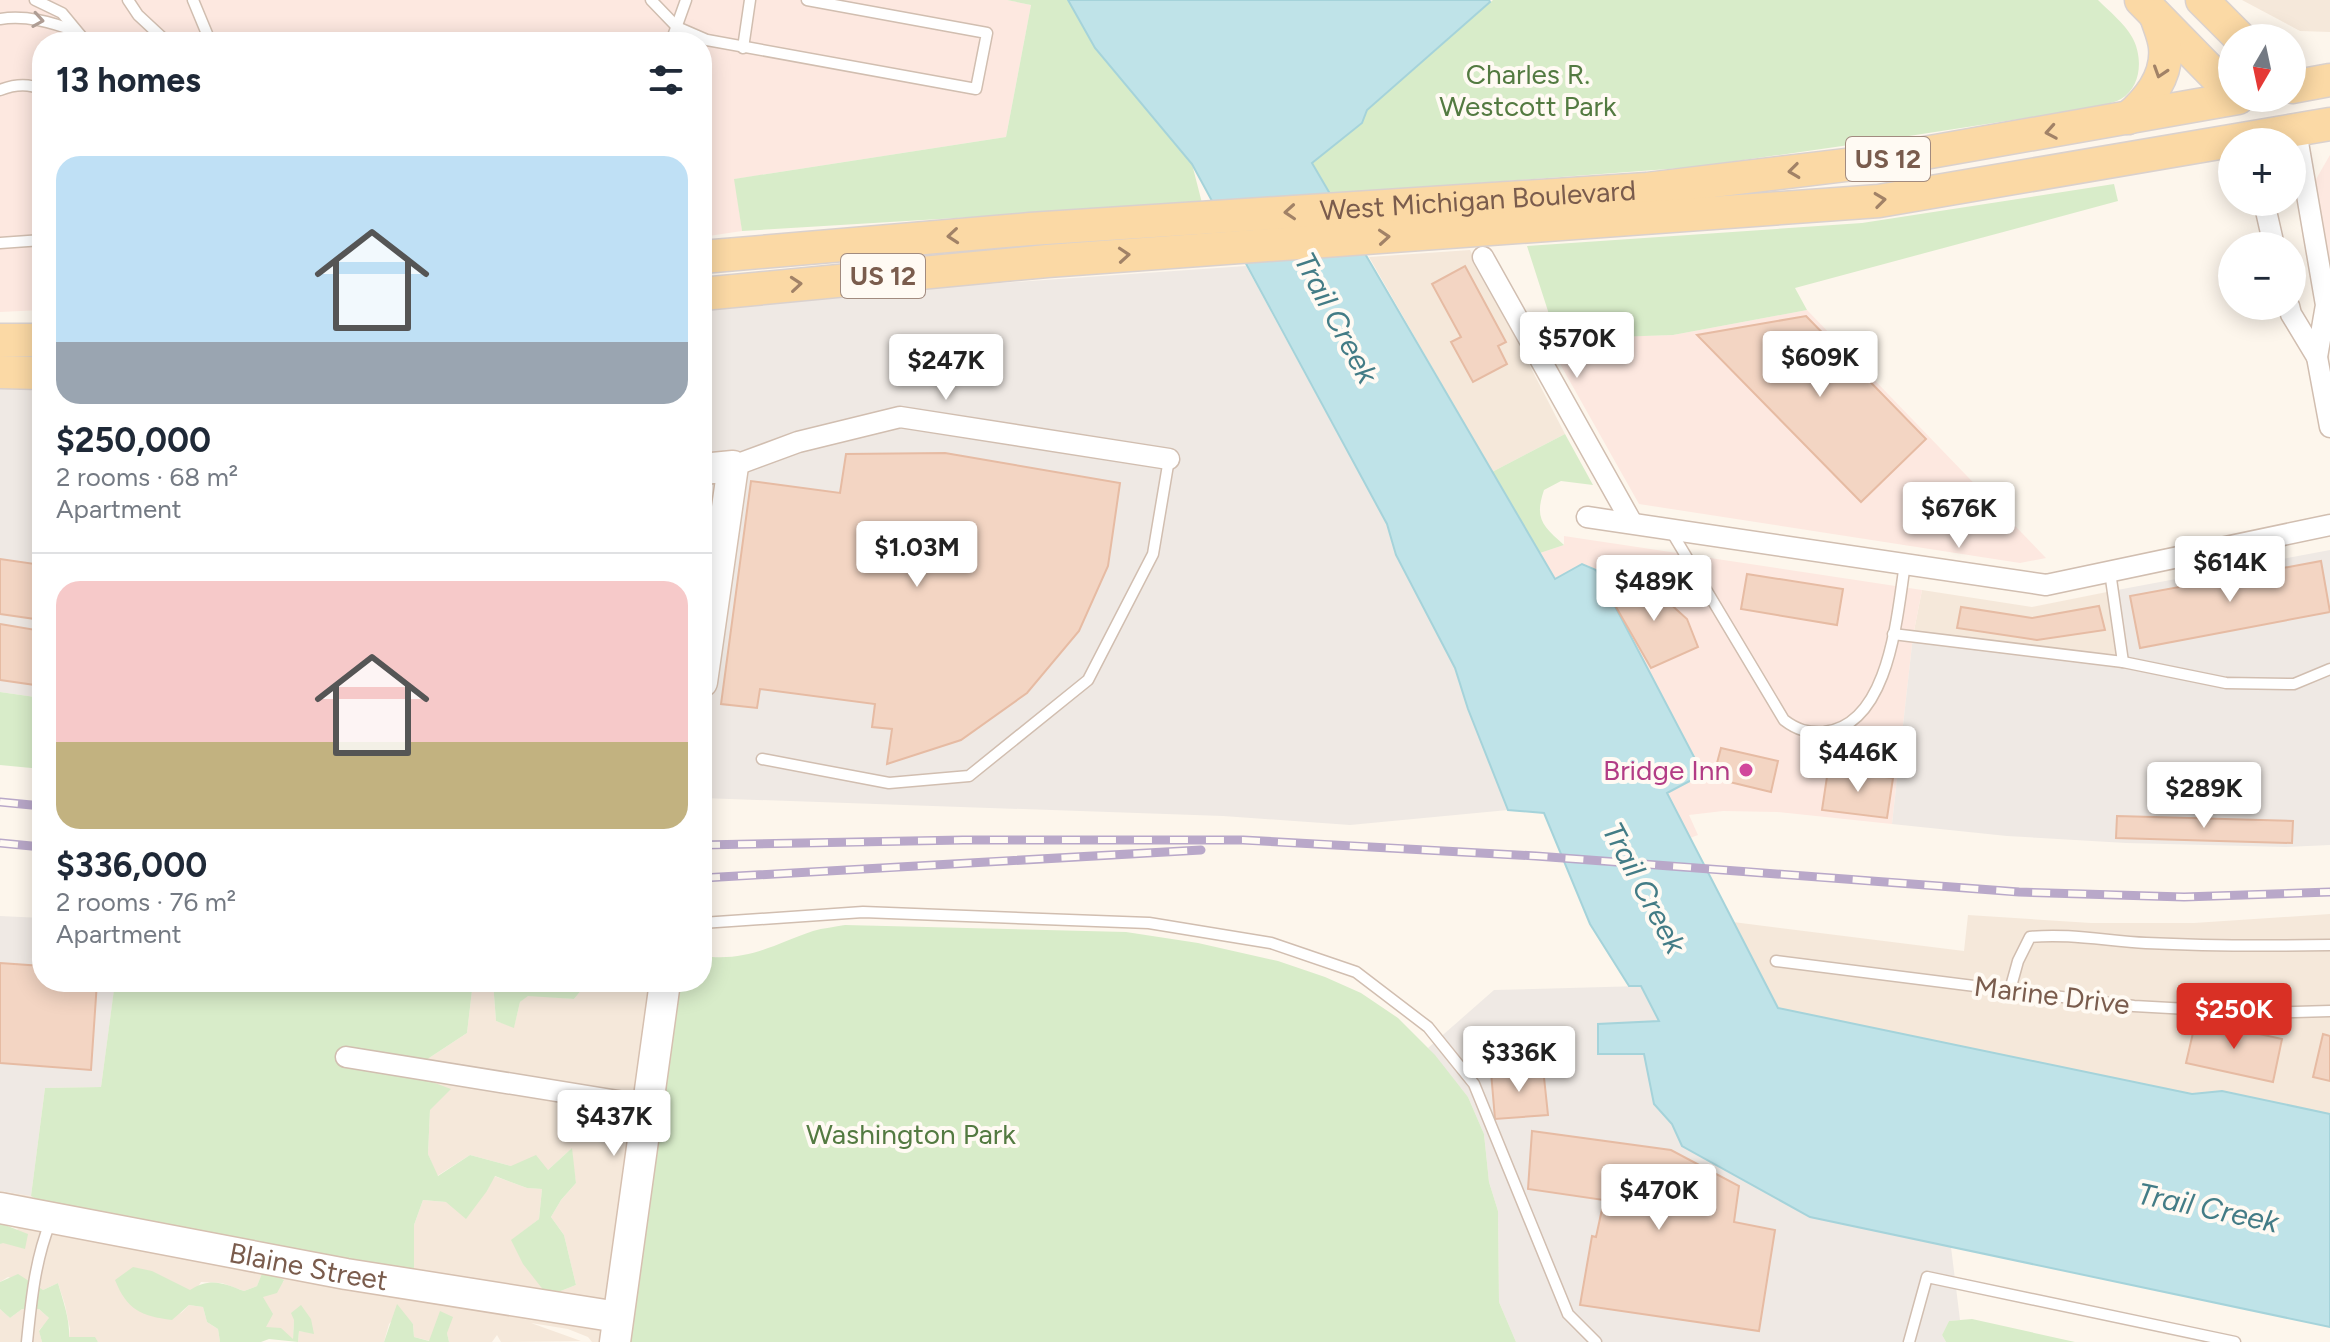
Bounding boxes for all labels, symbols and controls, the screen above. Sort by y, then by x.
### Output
one-way arrow [32,11,45,28]
north arrow [2218,24,2306,112]
map controls [2218,24,2306,320]
park label: Charles R. Westcott Park [1439,57,1617,123]
icon: filters [644,58,688,102]
text: 13 homes [56,60,201,101]
one-way arrow [2153,64,2169,78]
one-way arrow [2044,122,2058,139]
button: + [2218,128,2306,216]
road number: US 12 [1846,137,1930,181]
one-way arrow [1787,163,1800,180]
street label: West Michigan Boulevard [1319,173,1637,227]
one-way arrow [1874,192,1887,209]
one-way arrow [1283,203,1296,220]
icon: home [300,208,444,352]
one-way arrow [946,227,959,244]
one-way arrow [1378,229,1391,246]
button: − [2218,232,2306,320]
water label: Trail Creek [1286,246,1387,391]
one-way arrow [1118,247,1131,264]
road number: US 12 [841,254,925,298]
one-way arrow [790,276,803,293]
pin: $570K [1521,312,1633,380]
text: $570K [1538,322,1616,354]
pin: $609K [1764,331,1876,399]
pin: $247K [890,334,1002,402]
text: $609K [1781,341,1859,373]
text: $247K [907,344,985,376]
text: $250,000 [56,420,211,461]
text: 2 rooms · 68 m² [56,461,238,493]
pin: $676K [1903,482,2015,550]
text: $676K [1921,492,1997,524]
text: Apartment [56,493,182,525]
pin: $1.03M [852,521,982,589]
text: $1.03M [874,531,960,563]
pin: $614K [2174,536,2286,604]
text: $614K [2193,546,2267,578]
pin: $489K [1598,555,1710,623]
text: $489K [1614,565,1694,597]
icon: home [300,633,444,777]
pin: $446K [1802,726,1914,794]
text: $446K [1818,736,1898,768]
place label: Bridge Inn [1603,753,1730,787]
marker: Bridge Inn [1737,761,1755,779]
pin: $289K [2148,762,2260,830]
text: $289K [2165,772,2243,804]
water label: Trail Creek [1594,816,1695,961]
text: $336,000 [56,845,207,886]
text: 2 rooms · 76 m² [56,886,236,918]
text: Apartment [56,918,182,950]
street label: Marine Drive [1972,969,2132,1021]
pin: $250K [2178,983,2290,1051]
text: $250K [2195,993,2273,1025]
pin: $336K [1463,1026,1575,1094]
text: $336K [1481,1036,1557,1068]
pin: $437K [558,1090,670,1158]
text: $437K [575,1100,653,1132]
park label: Washington Park [806,1117,1016,1151]
pin: $470K [1603,1164,1715,1232]
text: $470K [1619,1174,1699,1206]
water label: Trail Creek [2134,1175,2283,1241]
street label: Blaine Street [226,1235,390,1297]

